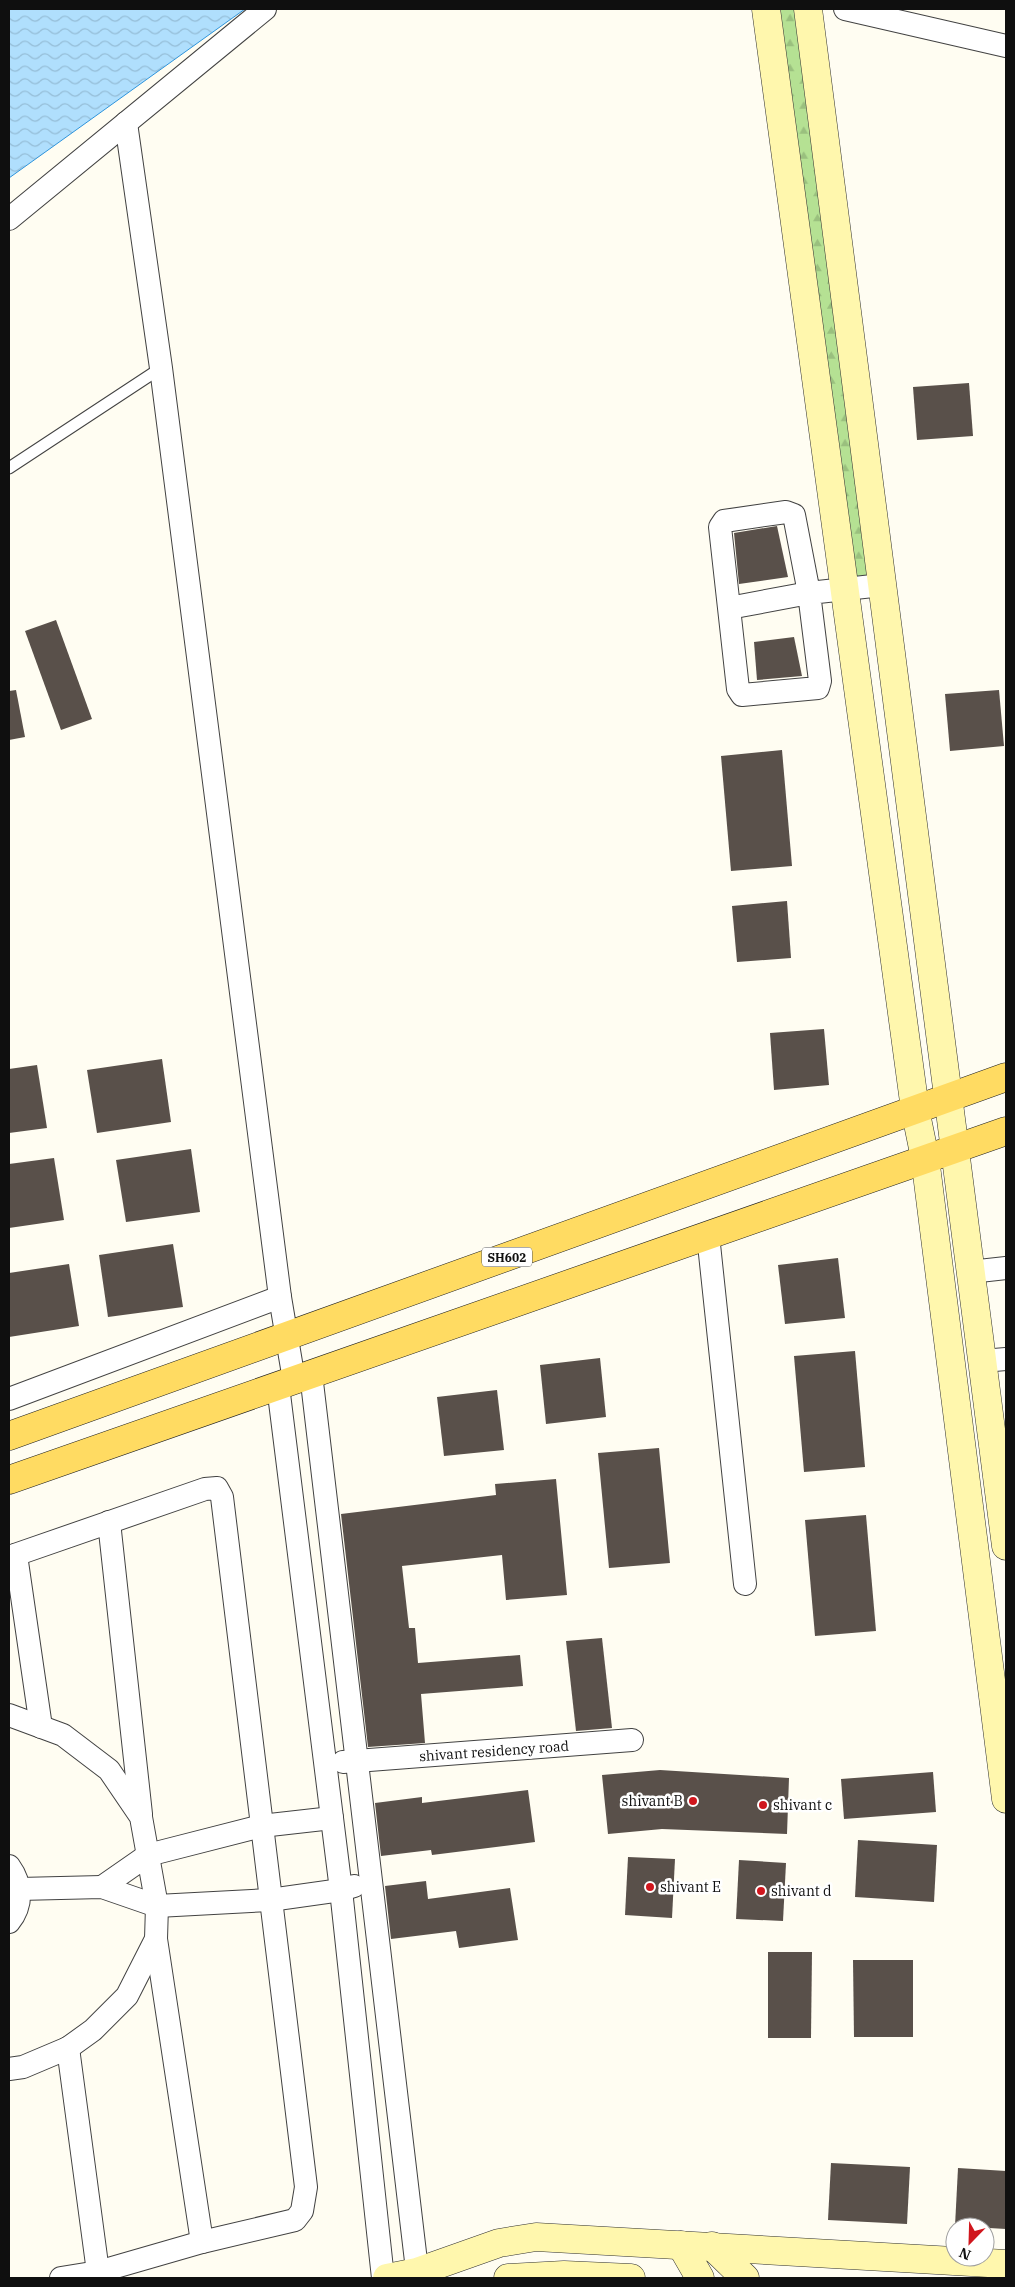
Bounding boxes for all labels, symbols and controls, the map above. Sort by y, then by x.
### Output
road number: SH602 [482,1248,532,1266]
street label: shivant residency road [418,1737,570,1765]
place label: shivant B [622,1792,683,1810]
marker: shivant B [687,1795,699,1807]
place label: shivant c [773,1796,832,1814]
marker: shivant c [757,1799,769,1811]
place label: shivant E [660,1878,721,1896]
marker: shivant E [644,1881,656,1893]
place label: shivant d [771,1882,832,1900]
marker: shivant d [755,1885,767,1897]
north arrow [945,2217,995,2267]
text: N [956,2244,974,2264]

